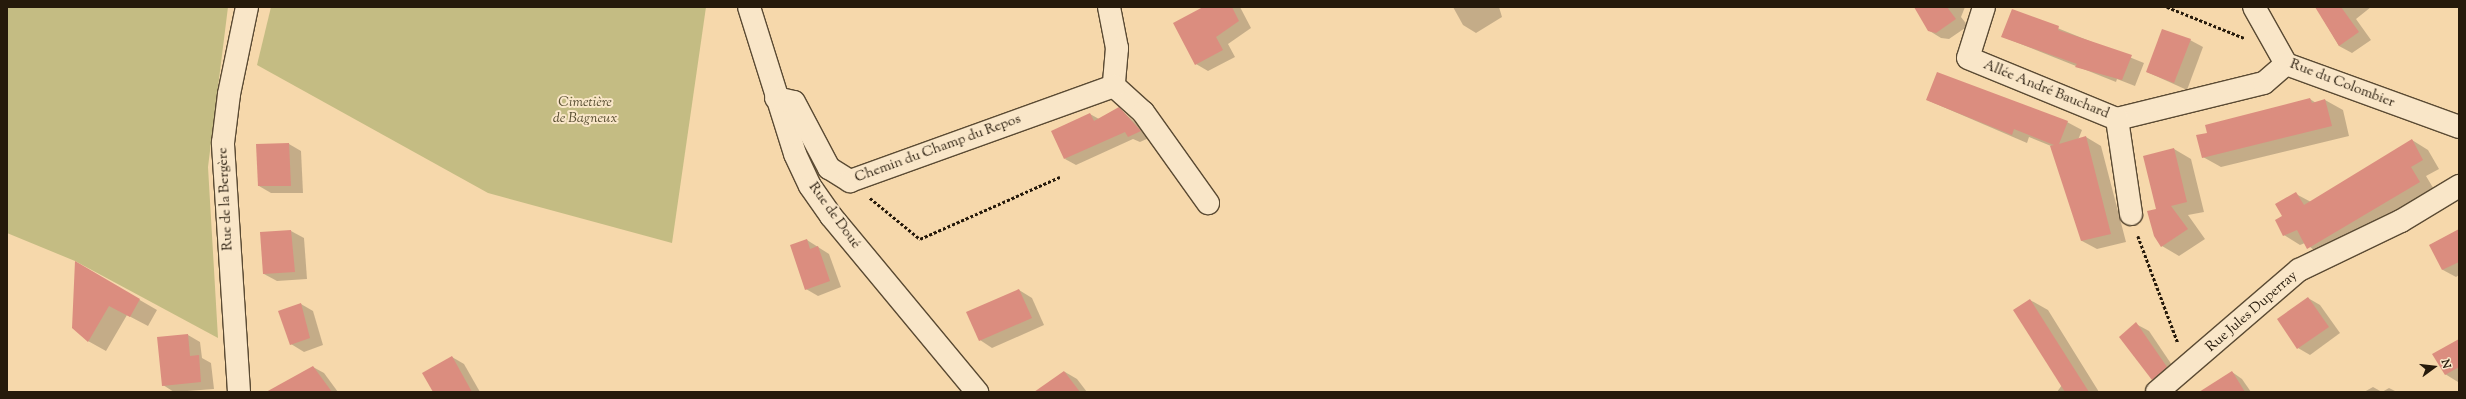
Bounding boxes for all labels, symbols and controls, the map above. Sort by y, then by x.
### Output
street label: Rue du Colombier [2287,56,2397,112]
street label: Allée André Bauchard [1981,57,2111,123]
park label: Cimetière de Bagneux [553,95,617,128]
street label: Chemin du Champ du Repos [853,111,1023,187]
street label: Rue de la Bergère [215,147,237,251]
street label: Rue de Doué [804,180,864,252]
street label: Rue Jules Duperray [2203,268,2301,356]
north arrow [2414,347,2454,387]
text: N [2437,358,2454,370]

